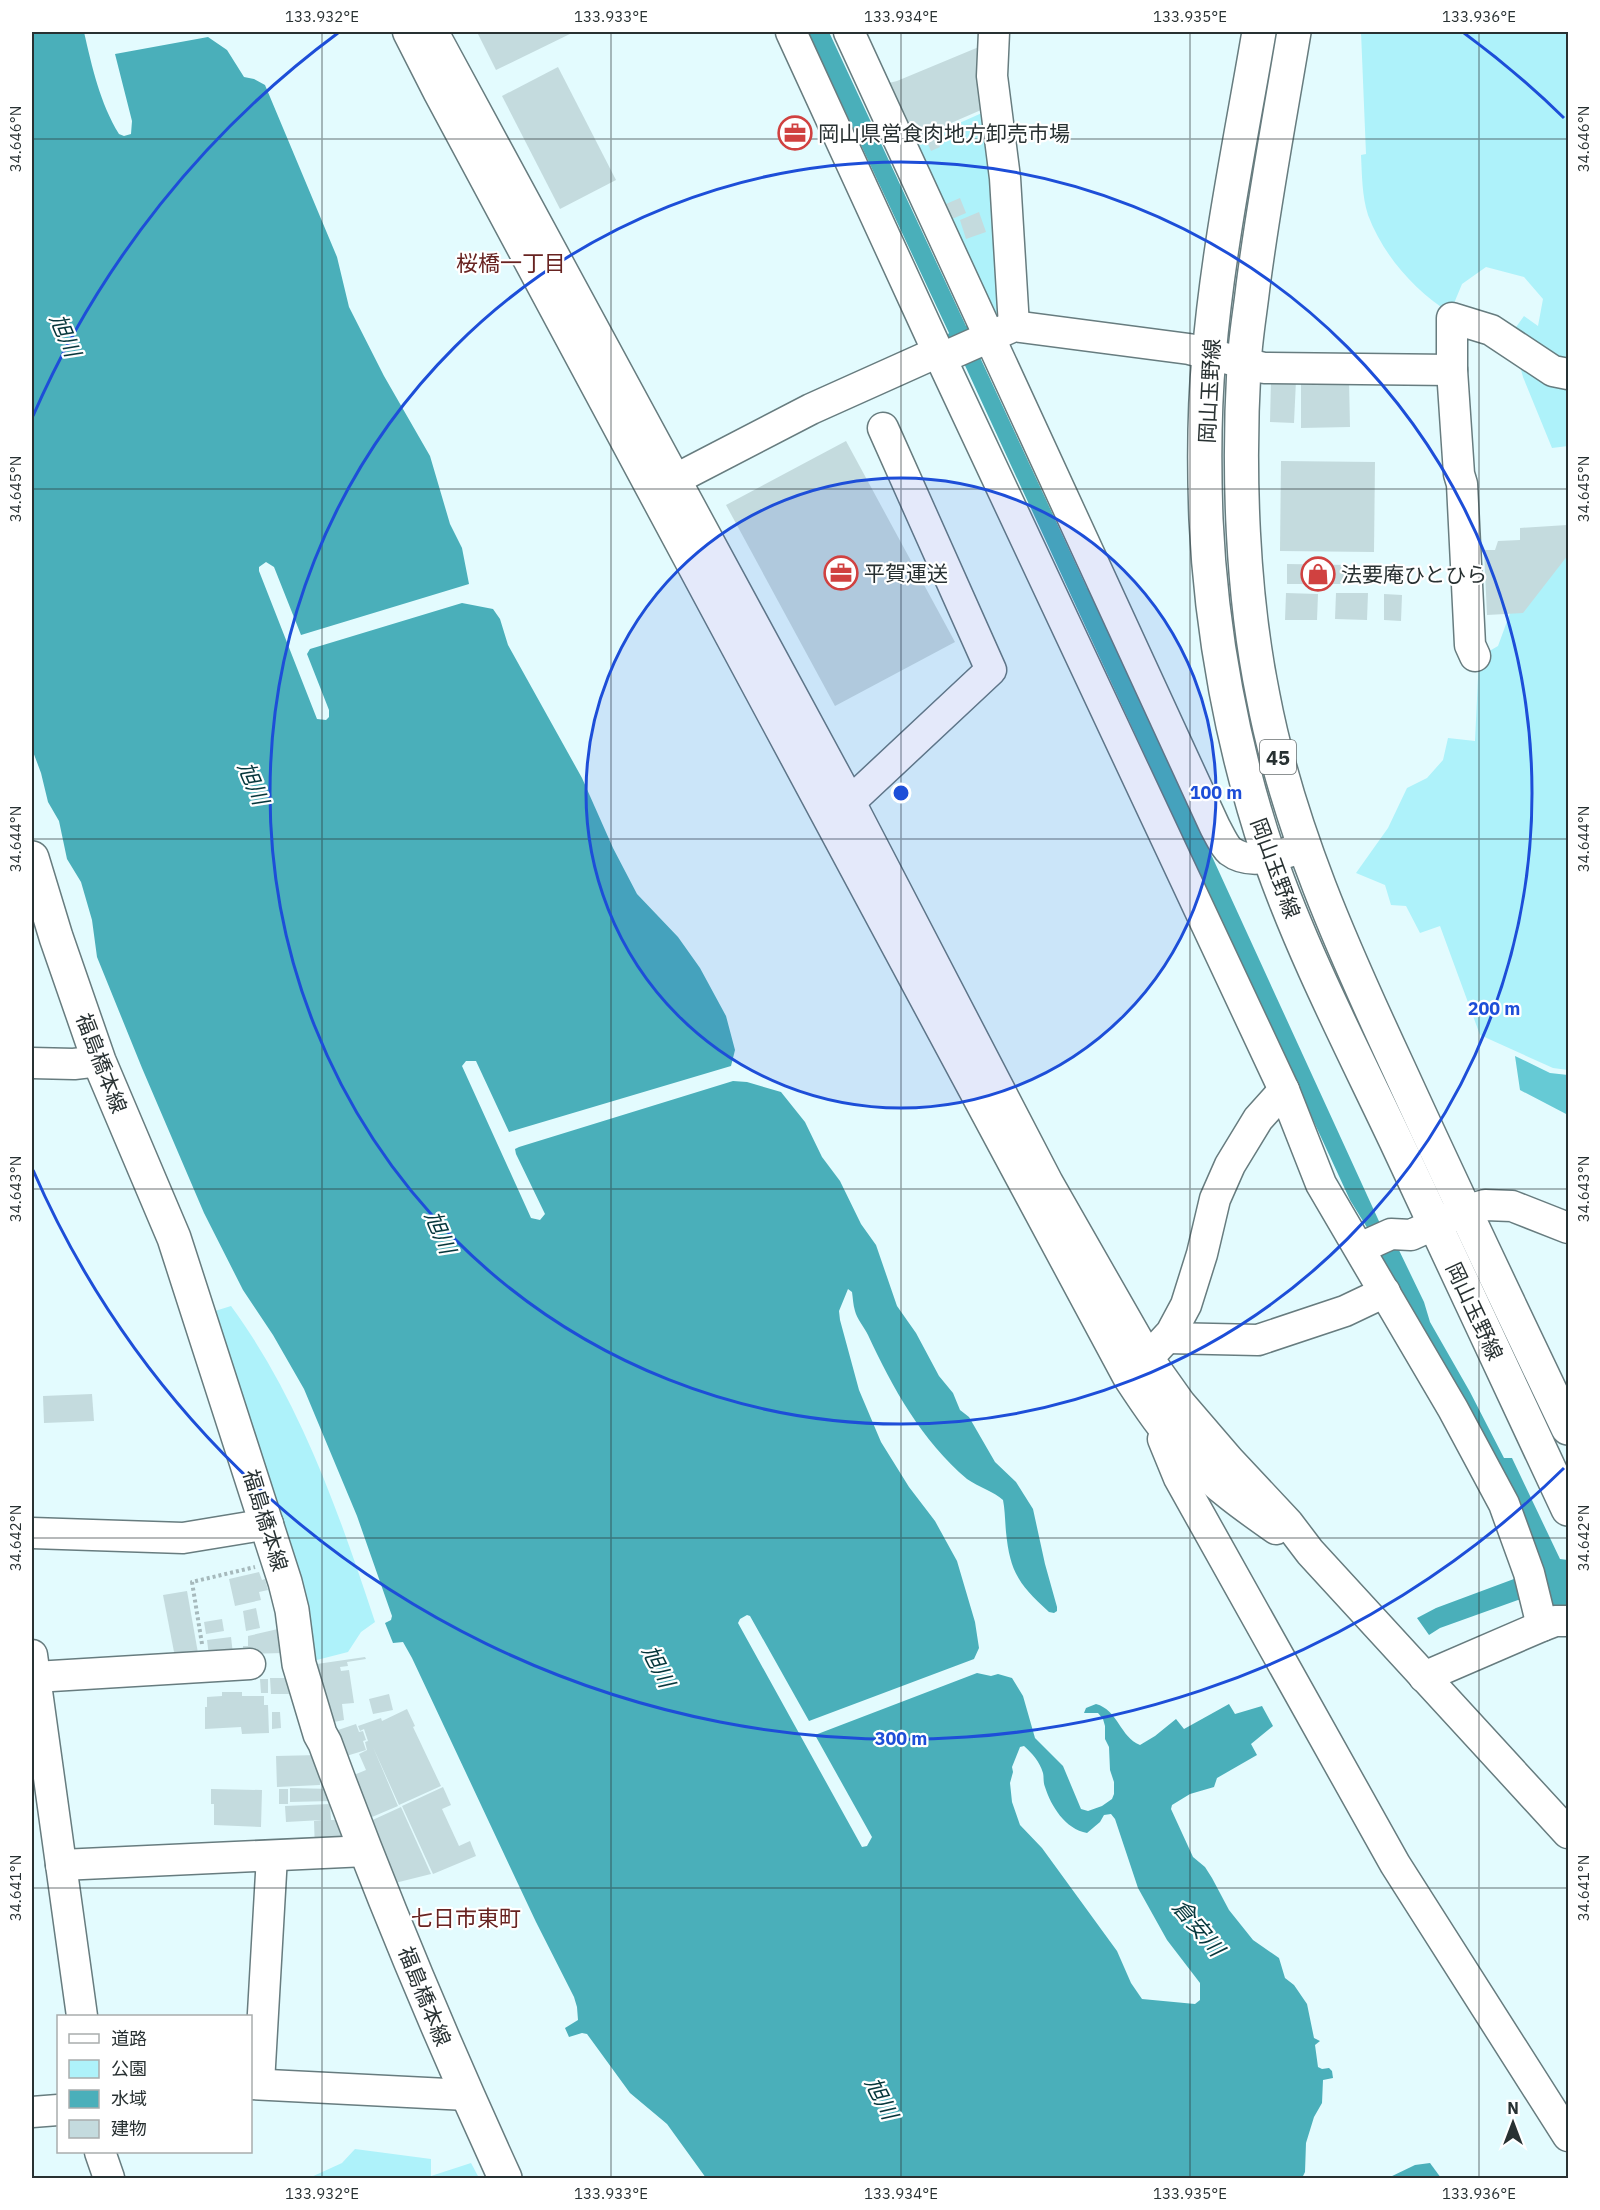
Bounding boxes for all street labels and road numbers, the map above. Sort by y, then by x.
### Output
street label: 岡山玉野線 [1192,338,1226,444]
road number: 45 [1260,740,1296,774]
street label: 岡山玉野線 [1245,814,1307,922]
street label: 福島橋本線 [70,1009,134,1117]
street label: 岡山玉野線 [1440,1258,1510,1364]
street label: 福島橋本線 [237,1466,295,1574]
street label: 福島橋本線 [392,1942,458,2050]

